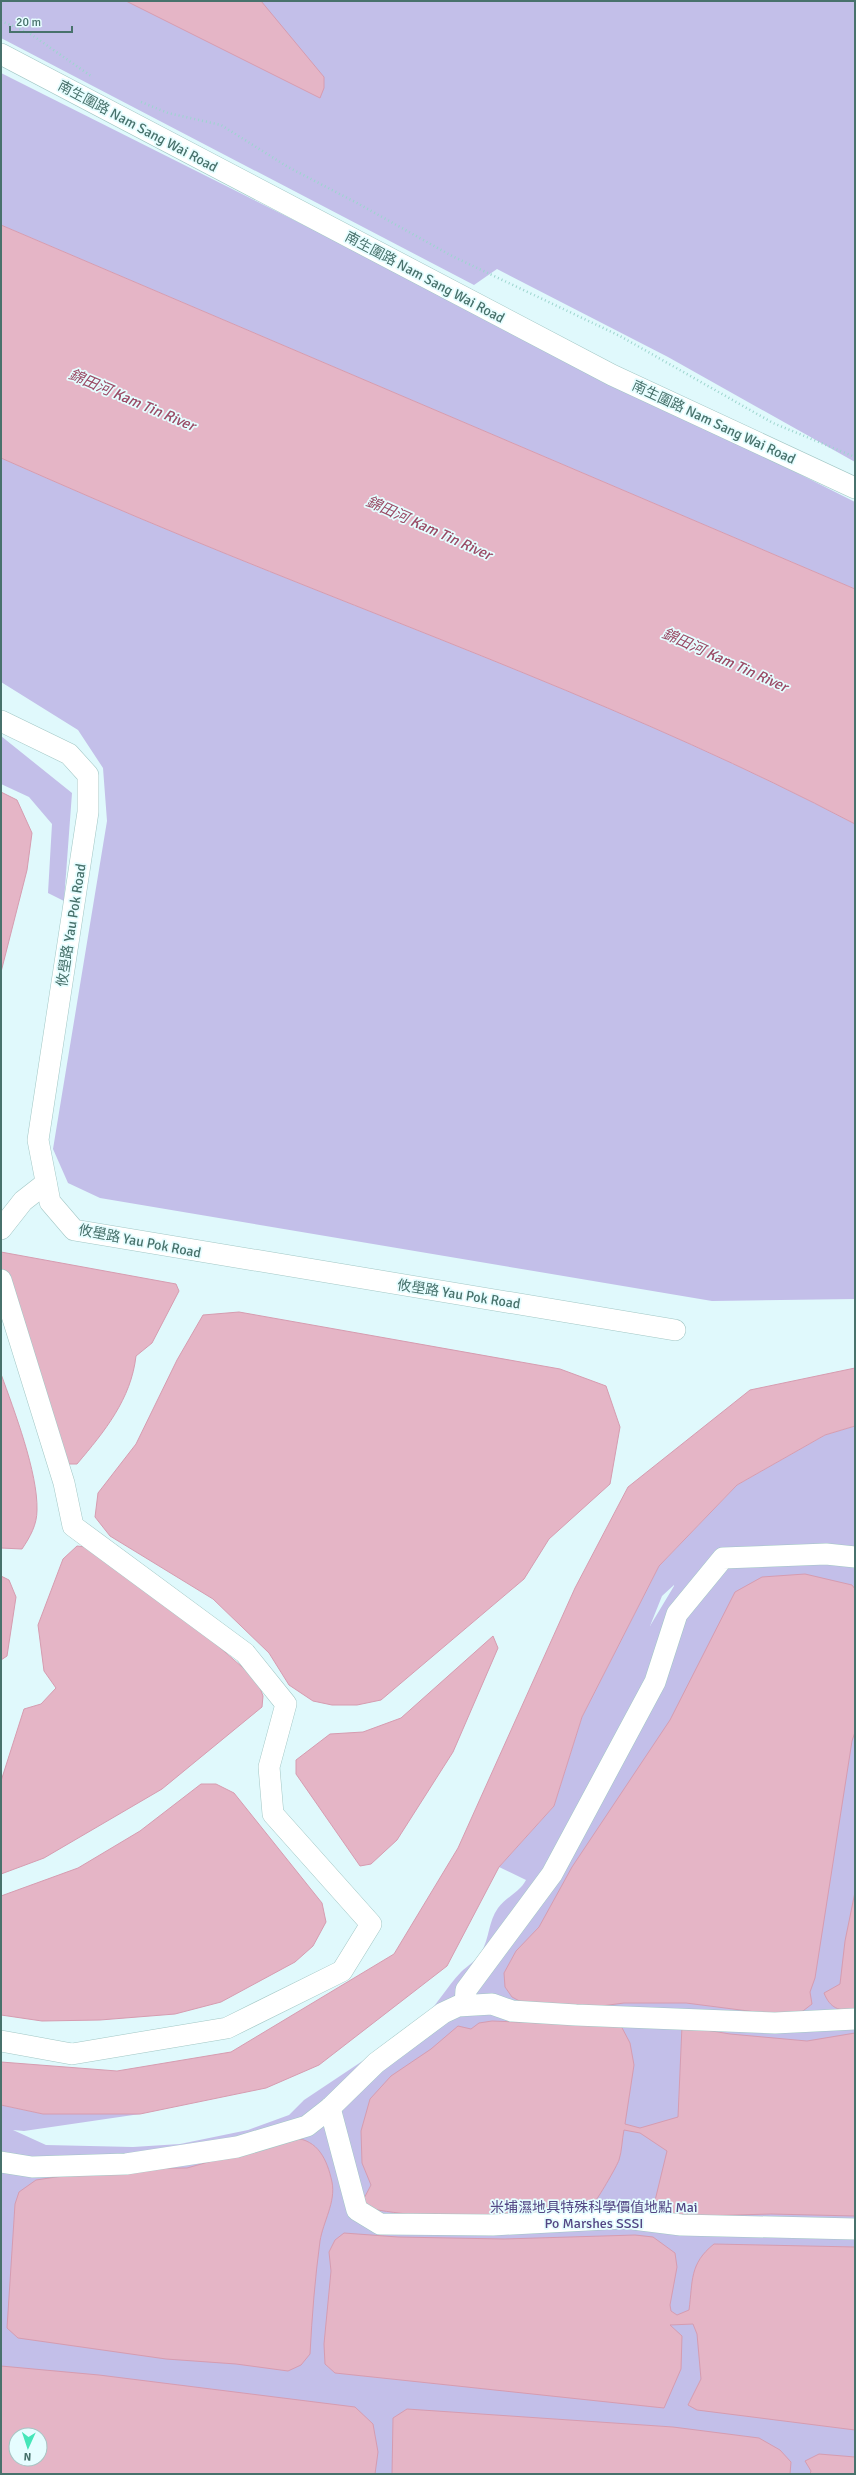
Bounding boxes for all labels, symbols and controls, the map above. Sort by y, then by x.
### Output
scale bar [10,8,72,34]
text: 20 m [16,15,41,30]
street label: 南生圍路 Nam Sang Wai Road [55,77,220,176]
street label: 南生圍路 Nam Sang Wai Road [342,228,507,327]
water label: 錦田河 Kam Tin River [66,365,200,436]
street label: 南生圍路 Nam Sang Wai Road [629,377,798,468]
water label: 錦田河 Kam Tin River [363,492,497,565]
water label: 錦田河 Kam Tin River [659,624,793,697]
street label: 攸壆路 Yau Pok Road [53,862,90,988]
street label: 攸壆路 Yau Pok Road [77,1221,203,1262]
street label: 攸壆路 Yau Pok Road [396,1276,522,1313]
park label: 米埔濕地具特殊科學價值地點 Mai Po Marshes SSSI [490,2199,698,2232]
north arrow [8,2427,48,2467]
text: N [23,2450,32,2463]

